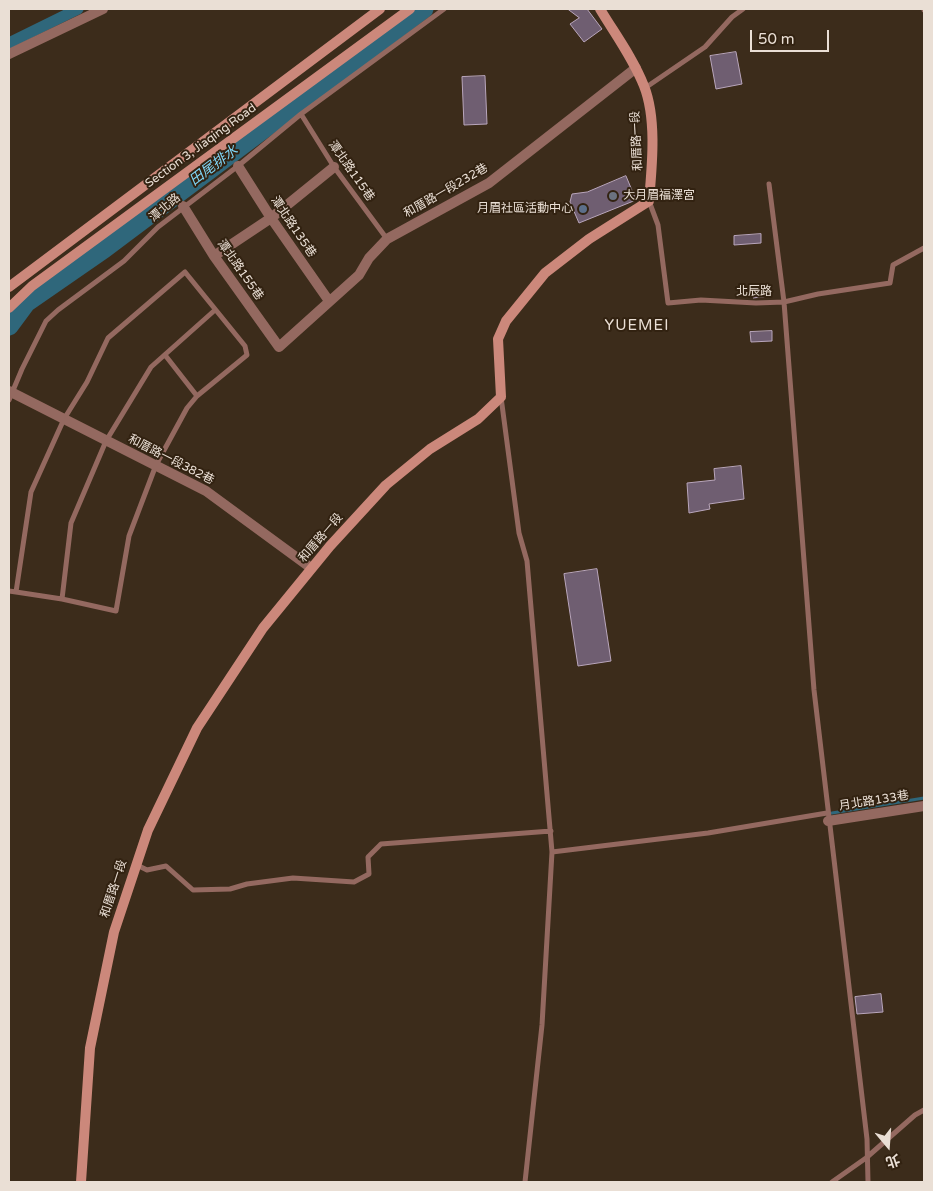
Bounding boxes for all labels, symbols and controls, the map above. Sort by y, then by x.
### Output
scale bar [753,20,832,52]
text: 50 m [758,30,795,48]
street label: Section 3, Jiaqing Road [143,101,259,191]
street label: 和厝路一段 [628,111,646,171]
street label: 潭北路115巷 [325,138,377,204]
water label: 田尾排水 [187,142,241,190]
street label: 和厝路一段232巷 [401,161,491,221]
place label: 大月眉福澤宮 [623,189,695,203]
marker: 大月眉福澤宮 [607,190,619,202]
street label: 潭北路 [147,191,183,225]
street label: 潭北路135巷 [267,194,319,260]
place label: 月眉社區活動中心 [477,202,573,216]
marker: 月眉社區活動中心 [577,203,589,215]
street label: 潭北路155巷 [214,237,266,303]
street label: 北辰路 [736,285,772,299]
district label: YUEMEI [604,317,670,335]
street label: 和厝路一段382巷 [126,432,216,488]
street label: 和厝路一段 [296,511,346,565]
street label: 月北路133巷 [838,788,910,814]
street label: 和厝路一段 [98,858,130,920]
north arrow [863,1121,913,1171]
text: 北 [884,1150,902,1171]

